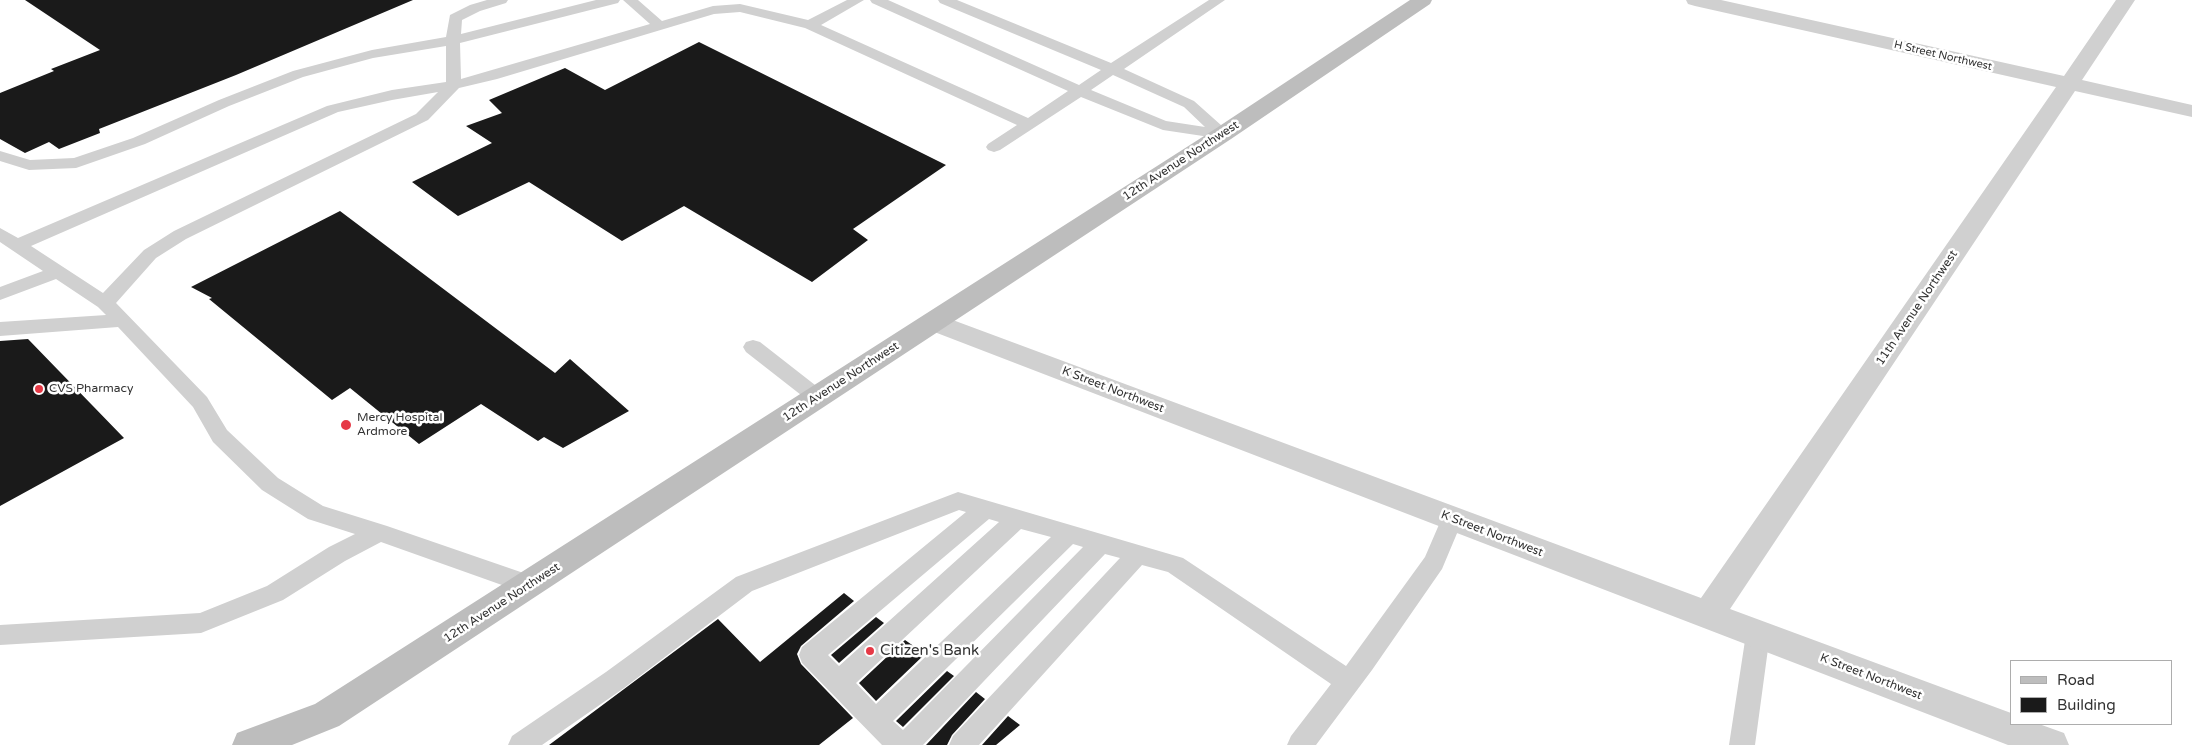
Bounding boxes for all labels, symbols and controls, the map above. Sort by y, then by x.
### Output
street label: H Street Northwest [1893,38,1993,74]
street label: 12th Avenue Northwest [1120,118,1242,204]
street label: 11th Avenue Northwest [1873,248,1961,368]
street label: 12th Avenue Northwest [780,339,902,425]
street label: K Street Northwest [1060,364,1166,416]
place label: CVS Pharmacy [49,382,133,396]
marker: CVS Pharmacy [33,383,45,395]
place label: Mercy Hospital Ardmore [357,411,442,439]
marker: Mercy Hospital Ardmore [339,418,353,432]
street label: K Street Northwest [1439,508,1545,560]
street label: 12th Avenue Northwest [441,560,563,646]
place label: Citizen's Bank [880,642,979,660]
marker: Citizen's Bank [864,645,876,657]
street label: K Street Northwest [1818,651,1924,703]
legend [2010,660,2172,725]
text: Road [2057,671,2095,689]
text: Building [2057,696,2116,714]

